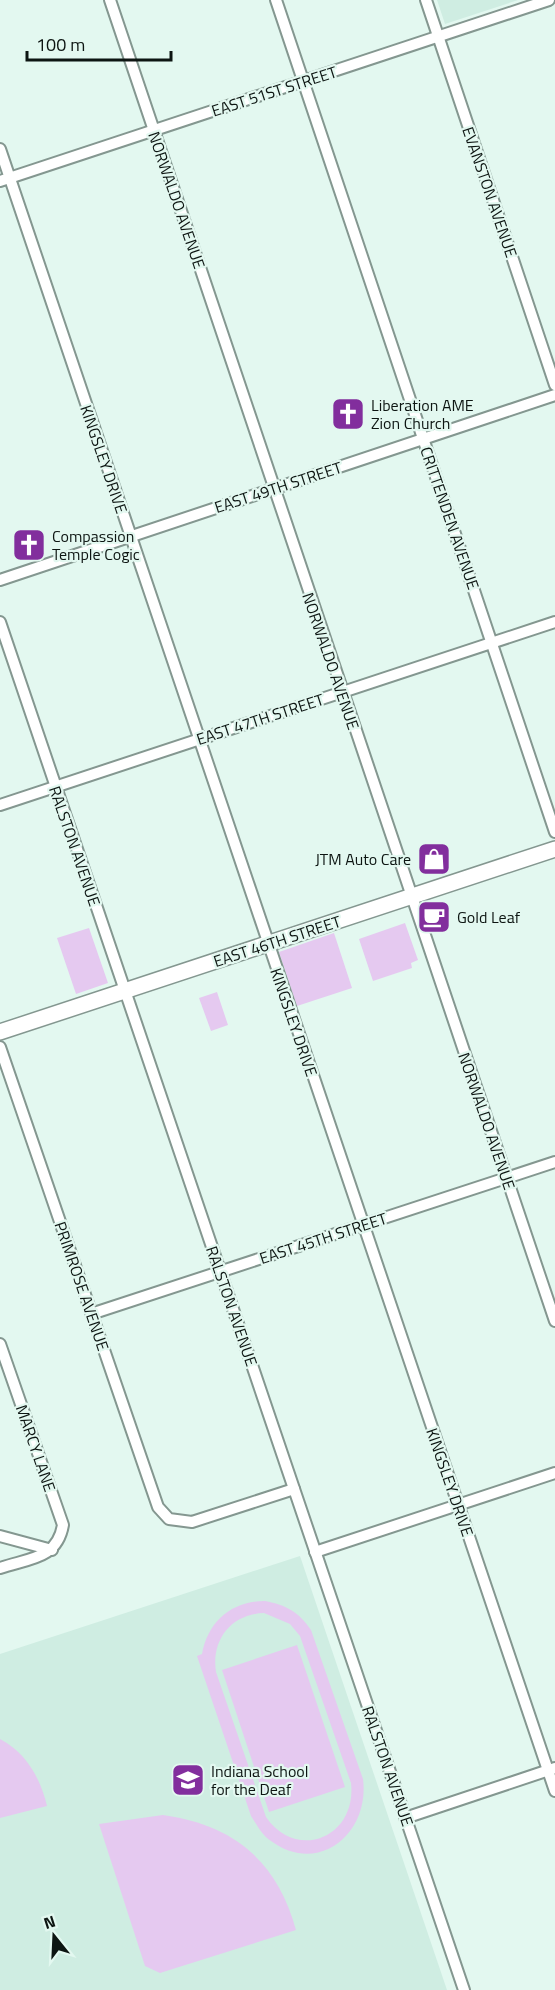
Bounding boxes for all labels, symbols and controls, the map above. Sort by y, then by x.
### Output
scale bar [27,24,171,62]
text: 100 m [36,31,85,58]
street label: EAST 51ST STREET [208,59,340,123]
street label: EVANSTON AVENUE [456,123,524,261]
street label: NORWALDO AVENUE [142,128,212,272]
place label: Liberation AME Zion Church [371,393,474,435]
church icon: Liberation AME Zion Church [330,396,366,432]
street label: KINGSLEY DRIVE [74,402,134,517]
street label: CRITTENDEN AVENUE [414,443,486,593]
street label: EAST 49TH STREET [211,455,345,519]
place label: Compassion Temple Cogic [52,524,140,566]
church icon: Compassion Temple Cogic [11,527,47,563]
street label: NORWALDO AVENUE [296,589,366,733]
street label: EAST 47TH STREET [193,687,327,751]
street label: RALSTON AVENUE [43,783,107,910]
shop icon: JTM Auto Care [416,841,452,877]
place label: JTM Auto Care [315,847,411,871]
cafe icon: Gold Leaf [416,899,452,935]
place label: Gold Leaf [457,905,521,929]
street label: EAST 46TH STREET [210,909,344,973]
street label: KINGSLEY DRIVE [264,965,324,1080]
street label: NORWALDO AVENUE [452,1049,522,1193]
street label: EAST 45TH STREET [256,1206,390,1270]
street label: PRIMROSE AVENUE [49,1218,115,1354]
street label: RALSTON AVENUE [200,1243,264,1370]
street label: MARCY LANE [10,1401,62,1495]
street label: KINGSLEY DRIVE [420,1425,480,1540]
street label: RALSTON AVENUE [356,1703,420,1830]
place label: Indiana School for the Deaf [211,1759,308,1801]
school or university icon: Indiana School for the Deaf [170,1762,206,1798]
north arrow [24,1906,84,1966]
text: N [40,1909,58,1935]

